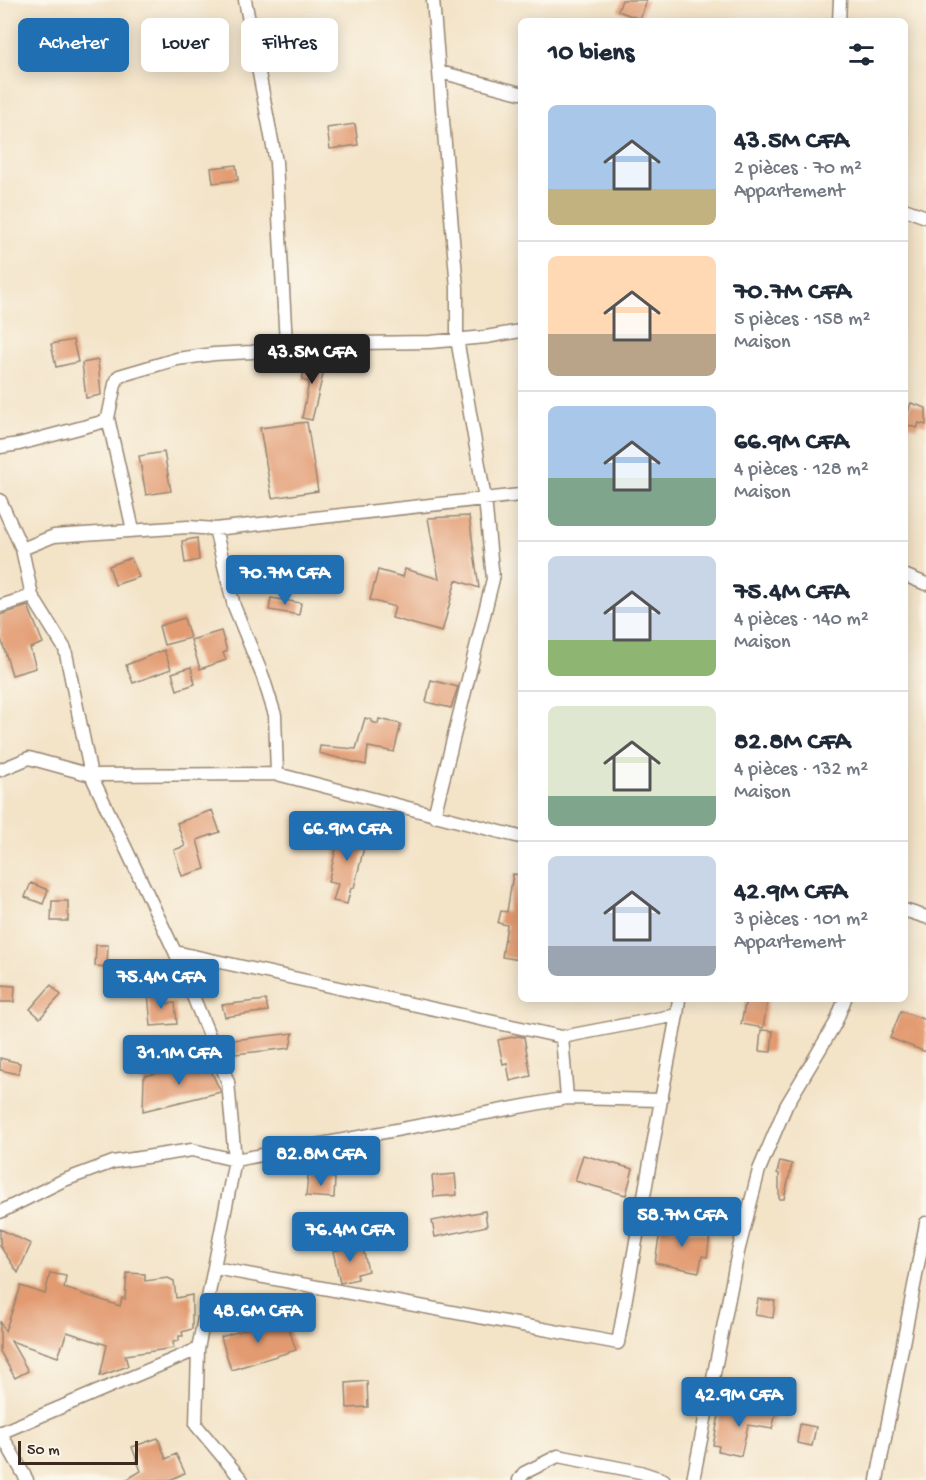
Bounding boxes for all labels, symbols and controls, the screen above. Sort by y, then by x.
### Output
chip: Acheter [18,18,129,72]
chip: Louer [141,18,229,72]
chip: Filtres [241,18,338,72]
icon: filters [845,38,878,71]
text: 10 biens [548,39,634,70]
text: 43.5M CFA [734,127,849,158]
icon: home [596,129,668,201]
text: 2 pièces · 70 m² [734,158,862,181]
text: Appartement [734,181,844,204]
text: 70.7M CFA [734,278,851,309]
icon: home [596,280,668,352]
text: 5 pièces · 158 m² [734,309,870,332]
text: Maison [734,332,791,355]
pin: 43.5M CFA [243,334,381,385]
text: 43.5M CFA [268,342,356,365]
text: 66.9M CFA [734,428,849,459]
icon: home [596,430,668,502]
text: 4 pièces · 128 m² [734,459,869,482]
text: Maison [734,482,791,505]
pin: 70.7M CFA [216,555,354,606]
text: 70.7M CFA [240,563,330,586]
text: 75.4M CFA [734,578,849,609]
icon: home [596,580,668,652]
text: 4 pièces · 140 m² [734,609,869,632]
text: Maison [734,632,791,655]
text: 82.8M CFA [734,728,850,759]
icon: home [596,730,668,802]
text: 4 pièces · 132 m² [734,759,868,782]
text: Maison [734,782,791,805]
pin: 66.9M CFA [278,811,416,862]
text: 66.9M CFA [303,819,391,842]
text: 42.9M CFA [734,878,847,909]
icon: home [596,880,668,952]
text: 3 pièces · 101 m² [734,909,868,932]
text: Appartement [734,932,844,955]
pin: 75.4M CFA [92,959,230,1010]
text: 75.4M CFA [117,967,205,990]
pin: 31.1M CFA [110,1035,248,1086]
text: 31.1M CFA [137,1043,221,1066]
pin: 82.8M CFA [252,1136,390,1187]
text: 82.8M CFA [276,1144,366,1167]
pin: 58.7M CFA [613,1197,751,1248]
text: 58.7M CFA [637,1205,727,1228]
pin: 76.4M CFA [281,1212,419,1263]
text: 76.4M CFA [306,1220,394,1243]
pin: 48.6M CFA [189,1293,327,1344]
text: 48.6M CFA [214,1301,302,1324]
pin: 42.9M CFA [670,1377,808,1428]
text: 42.9M CFA [695,1385,783,1408]
scale bar [18,1438,138,1466]
text: 50 m [27,1442,60,1461]

